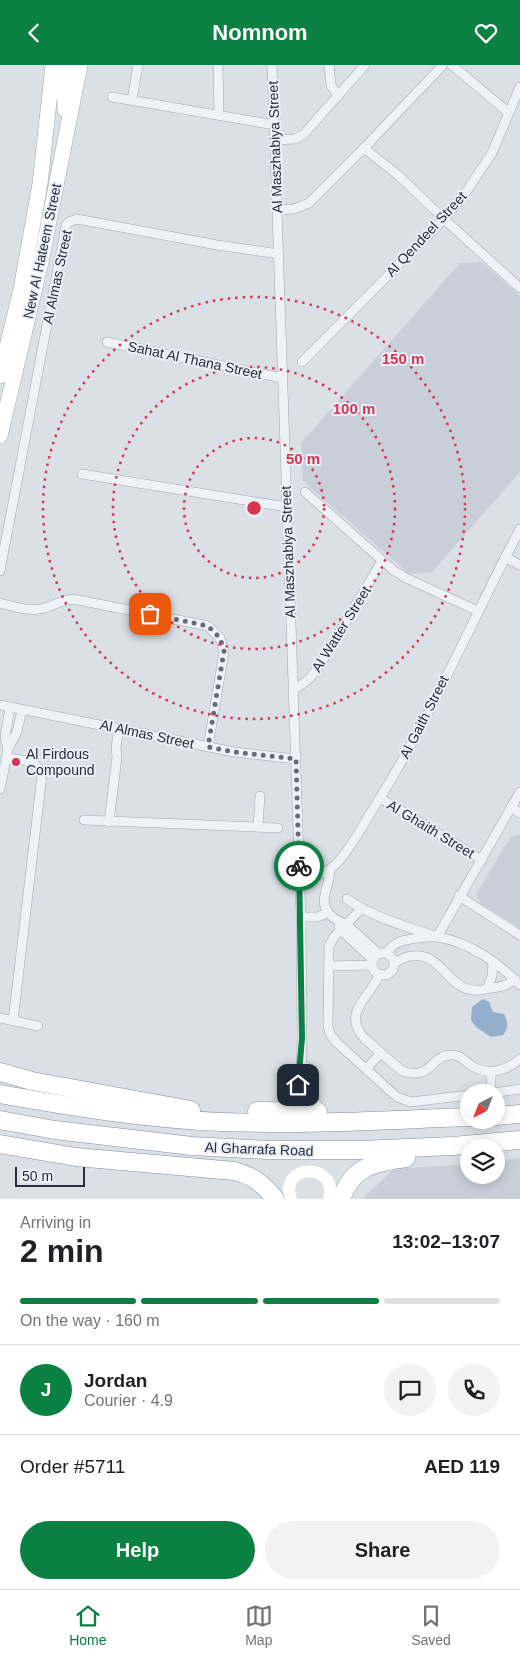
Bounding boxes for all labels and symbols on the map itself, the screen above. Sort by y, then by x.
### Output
street label: Al Maszhabiya Street [265,81,285,213]
street label: New Al Hateem Street [20,182,64,320]
street label: Al Qendeel Street [382,188,470,280]
street label: Al Almas Street [39,228,75,325]
street label: Sahat Al Thana Street [126,338,264,382]
text: 150 m [382,350,424,367]
text: 100 m [333,400,375,417]
text: 50 m [286,450,320,467]
street label: Al Maszhabiya Street [278,486,298,618]
centre of rings [245,499,263,517]
street label: Al Watter Street [308,583,374,675]
pin [129,593,171,635]
street label: Al Gaith Street [396,673,452,761]
street label: Al Almas Street [99,716,196,752]
place label: Al Firdous Compound [26,746,95,778]
marker: Al Firdous Compound [10,756,22,768]
street label: Al Ghaith Street [385,797,478,861]
courier [274,841,324,891]
pin [277,1064,319,1106]
north arrow [460,1084,505,1129]
street label: Al Gharrafa Road [204,1139,314,1159]
scale bar [15,1164,85,1187]

